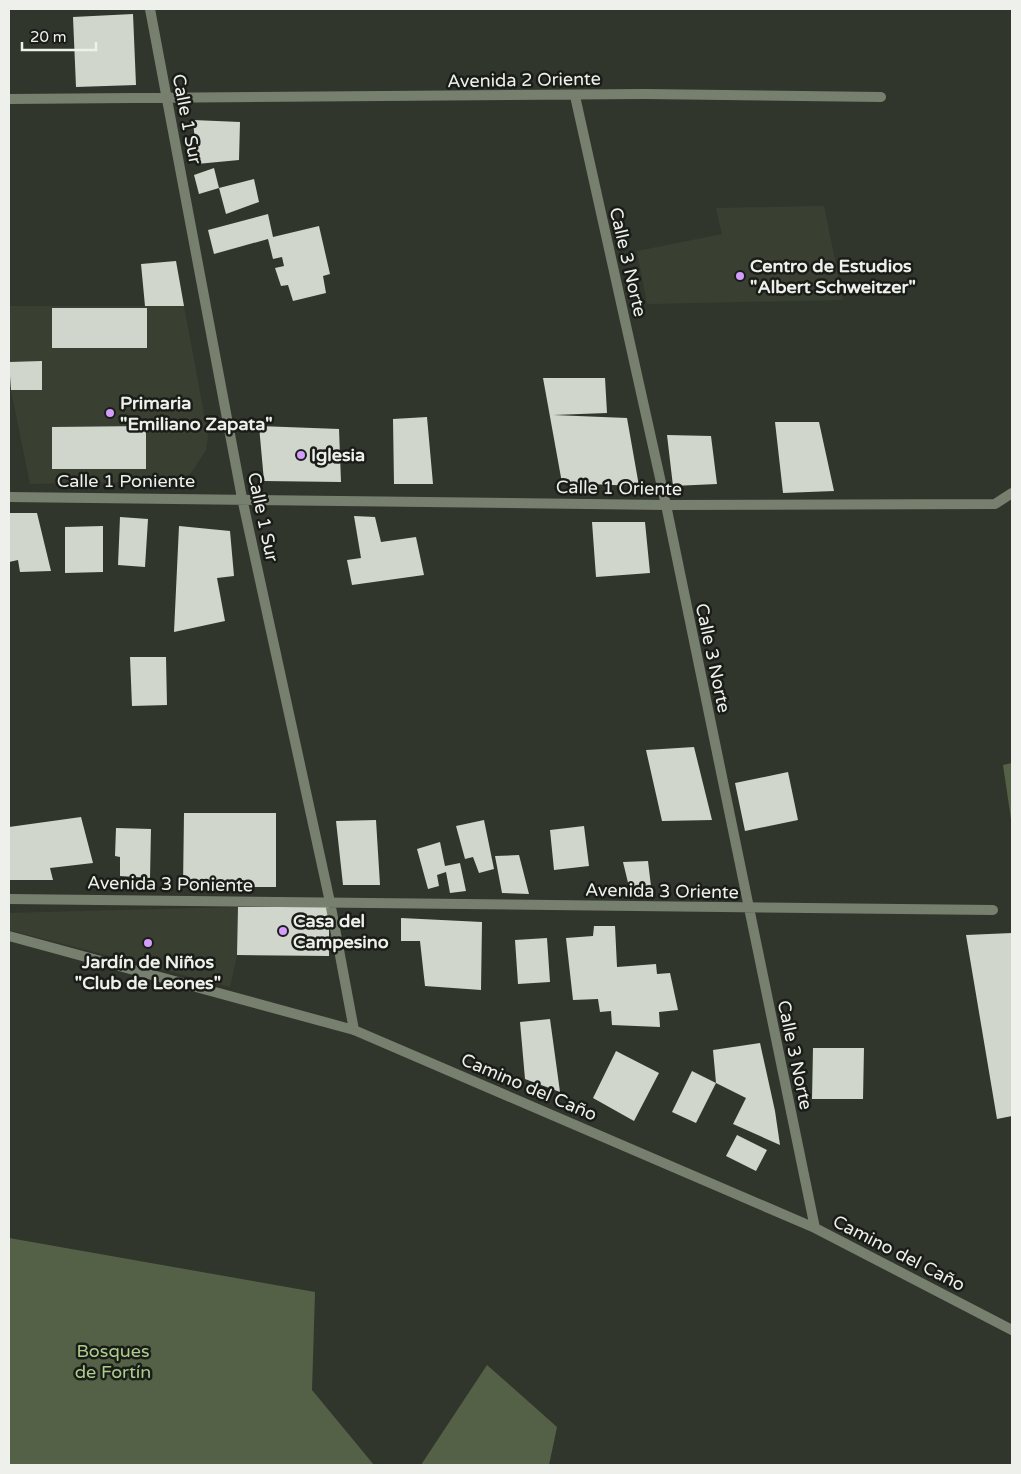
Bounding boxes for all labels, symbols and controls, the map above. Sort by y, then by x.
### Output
scale bar [22,20,96,52]
text: 20 m [30,28,67,46]
street label: Avenida 2 Oriente [447,68,601,92]
street label: Calle 1 Sur [167,72,207,166]
street label: Calle 3 Norte [605,205,651,319]
place label: Centro de Estudios "Albert Schweitzer" [750,255,916,298]
marker: Centro de Estudios "Albert Schweitzer" [734,270,746,282]
place label: Primaria "Emiliano Zapata" [120,392,273,435]
marker: Primaria "Emiliano Zapata" [104,407,116,419]
place label: Iglesia [311,444,365,466]
marker: Iglesia [295,449,307,461]
street label: Calle 1 Poniente [57,470,195,492]
street label: Calle 1 Sur [243,470,283,564]
street label: Calle 1 Oriente [556,476,682,500]
street label: Calle 3 Norte [691,601,735,715]
street label: Avenida 3 Poniente [87,872,253,896]
street label: Avenida 3 Oriente [585,879,739,903]
place label: Casa del Campesino [293,910,389,953]
marker: Casa del Campesino [277,925,289,937]
marker: Jardín de Niños "Club de Leones" [142,937,154,949]
place label: Jardín de Niños "Club de Leones" [75,951,221,994]
street label: Calle 3 Norte [773,998,817,1112]
street label: Camino del Caño [458,1048,600,1126]
street label: Camino del Caño [829,1210,969,1296]
park label: Bosques de Fortín [75,1340,151,1383]

